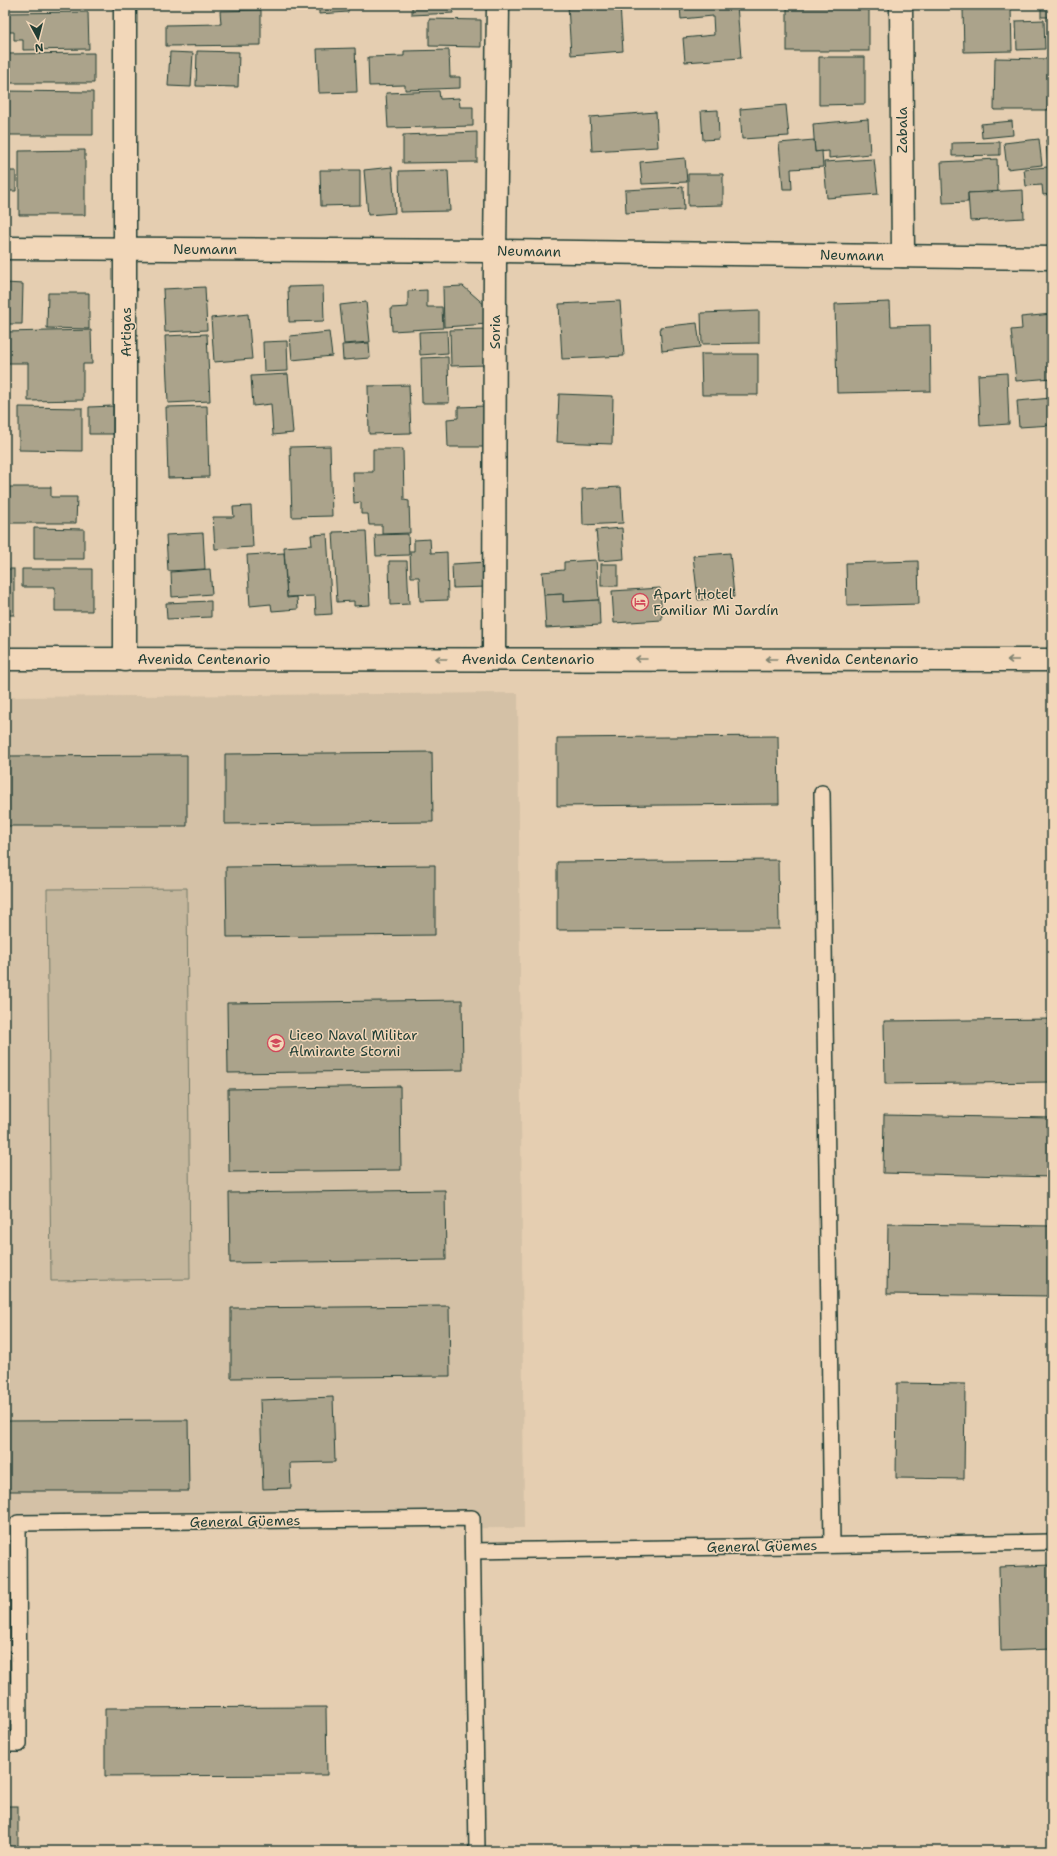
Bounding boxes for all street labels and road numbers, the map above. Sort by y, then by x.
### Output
street label: Zabala [893,106,911,153]
street label: Neumann [173,240,238,258]
street label: Neumann [497,241,562,261]
street label: Neumann [820,245,885,265]
street label: Artigas [117,307,135,357]
street label: Soria [486,314,504,349]
street label: Avenida Centenario [137,650,271,668]
street label: Avenida Centenario [461,650,595,668]
street label: Avenida Centenario [785,650,919,668]
street label: General Güemes [189,1511,301,1531]
street label: General Güemes [706,1536,818,1556]

